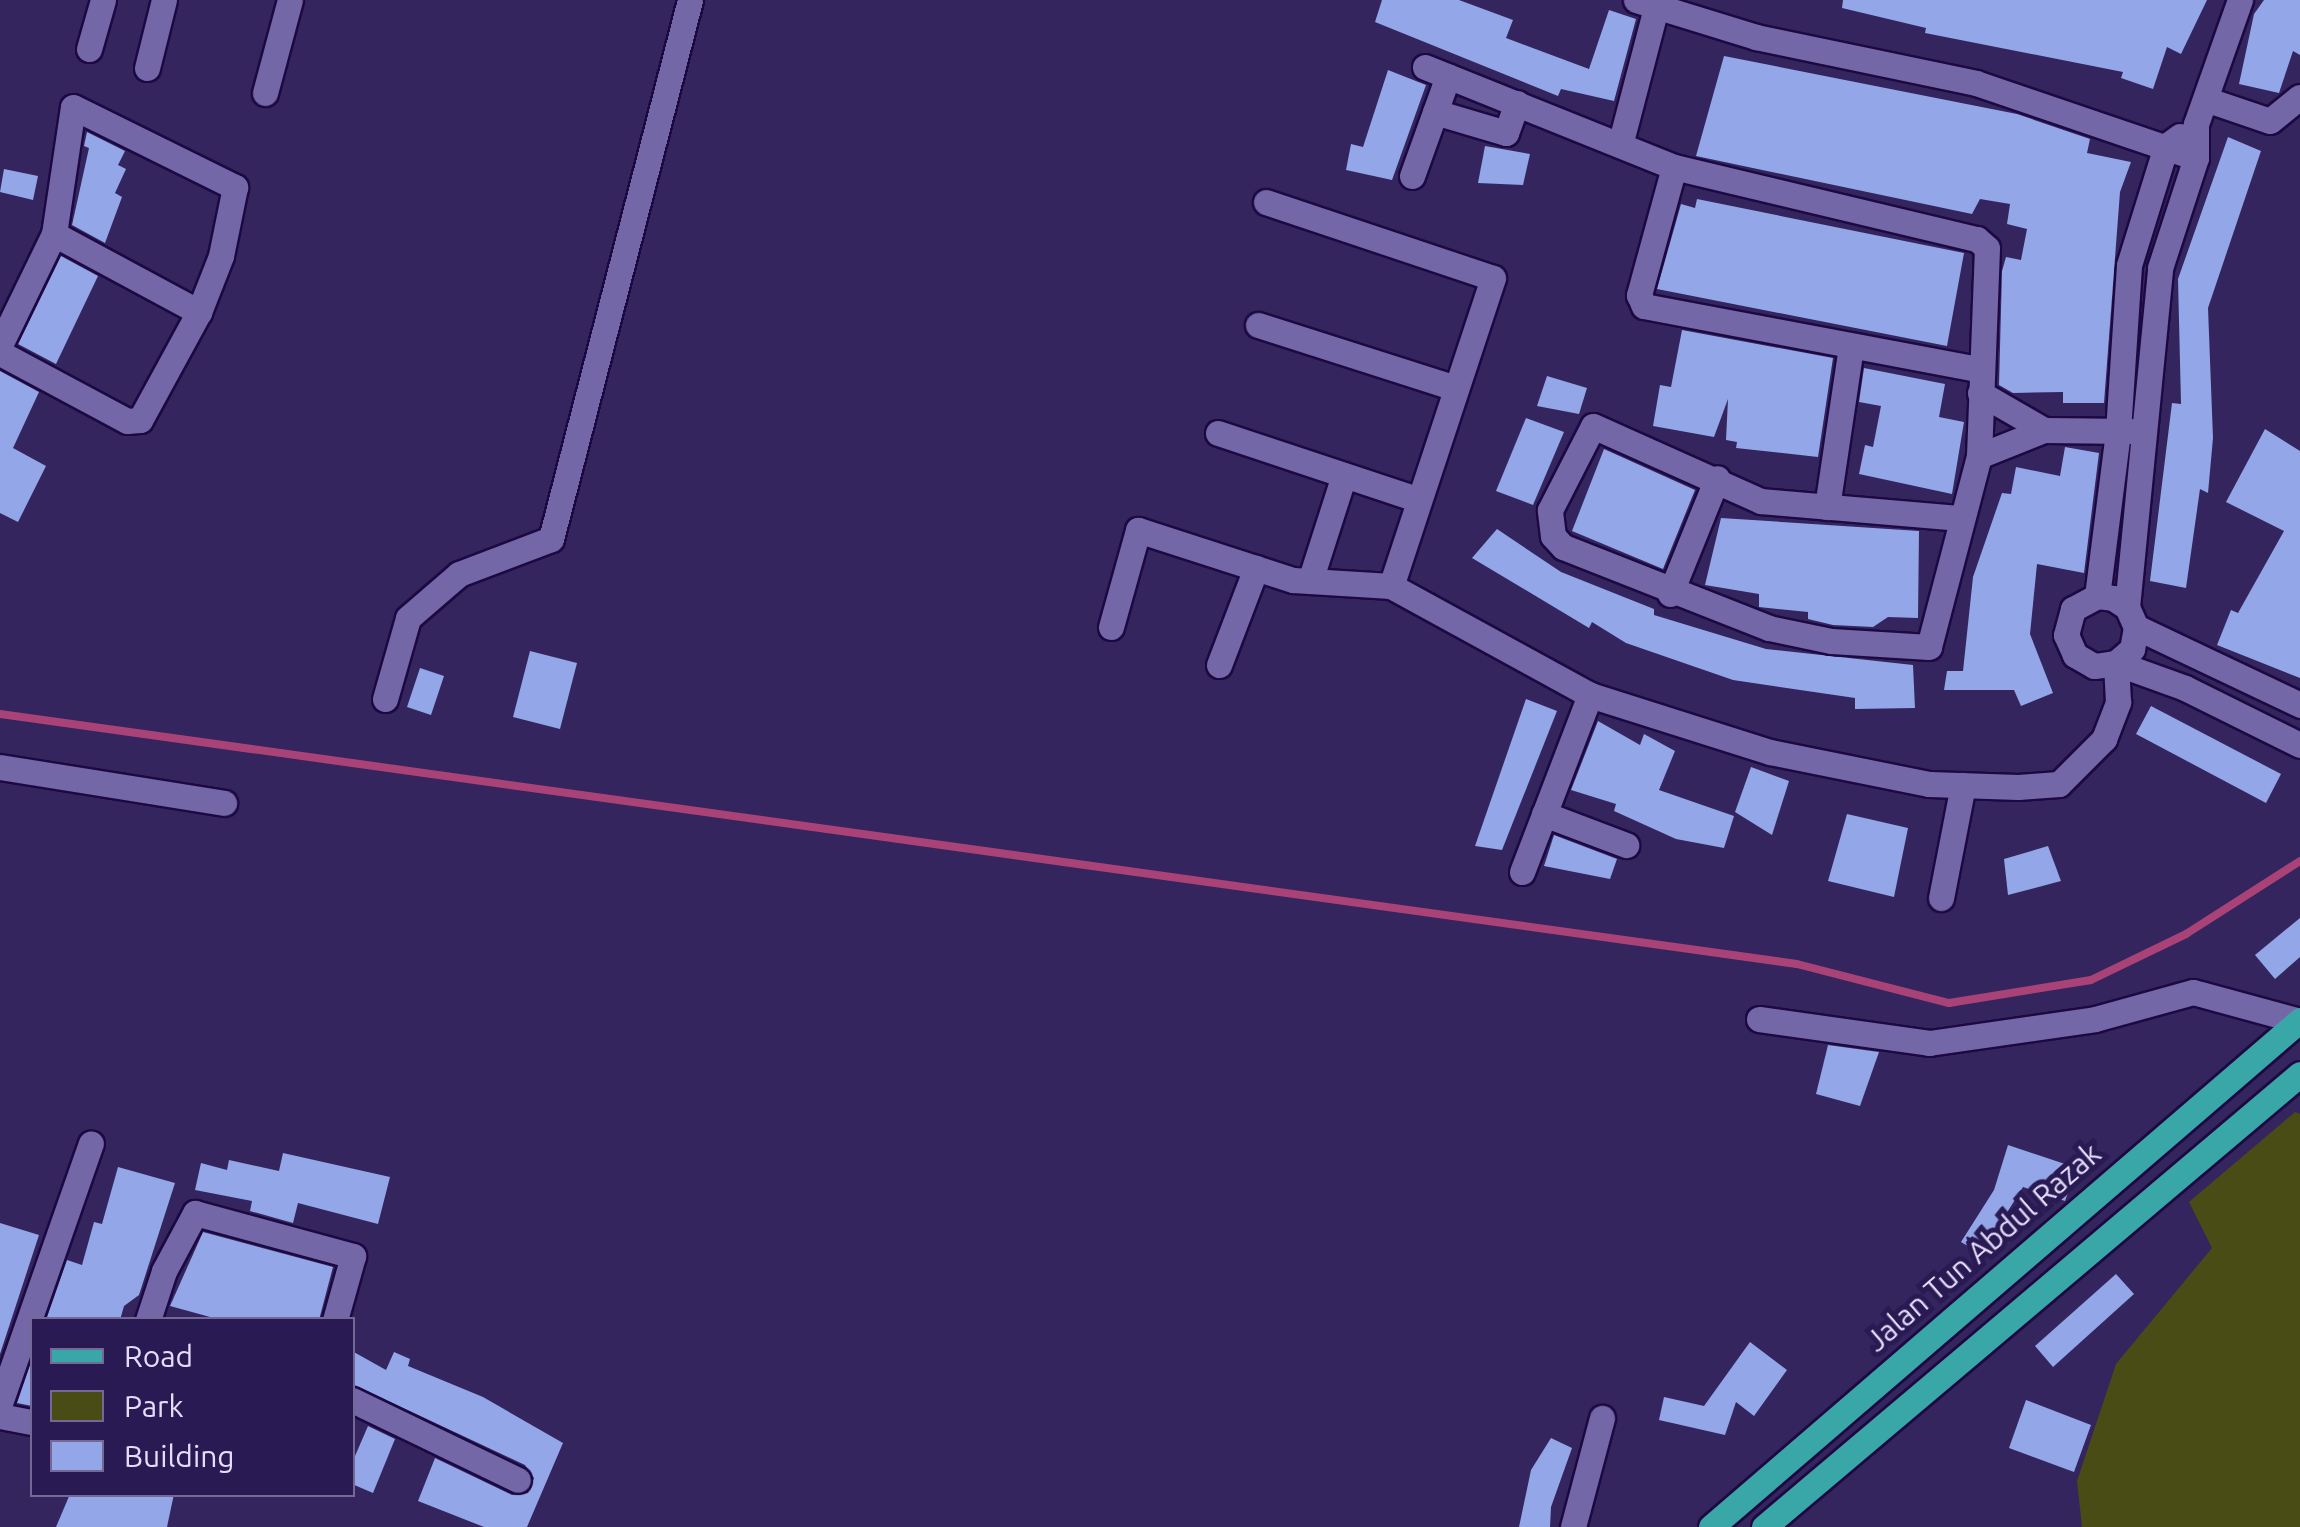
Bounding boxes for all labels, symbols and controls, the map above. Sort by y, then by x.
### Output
street label: Jalan Tun Abdul Razak [1858,1135,2108,1359]
legend [30,1317,355,1497]
text: Road [124,1339,193,1373]
text: Park [124,1389,184,1423]
text: Building [124,1439,235,1473]

